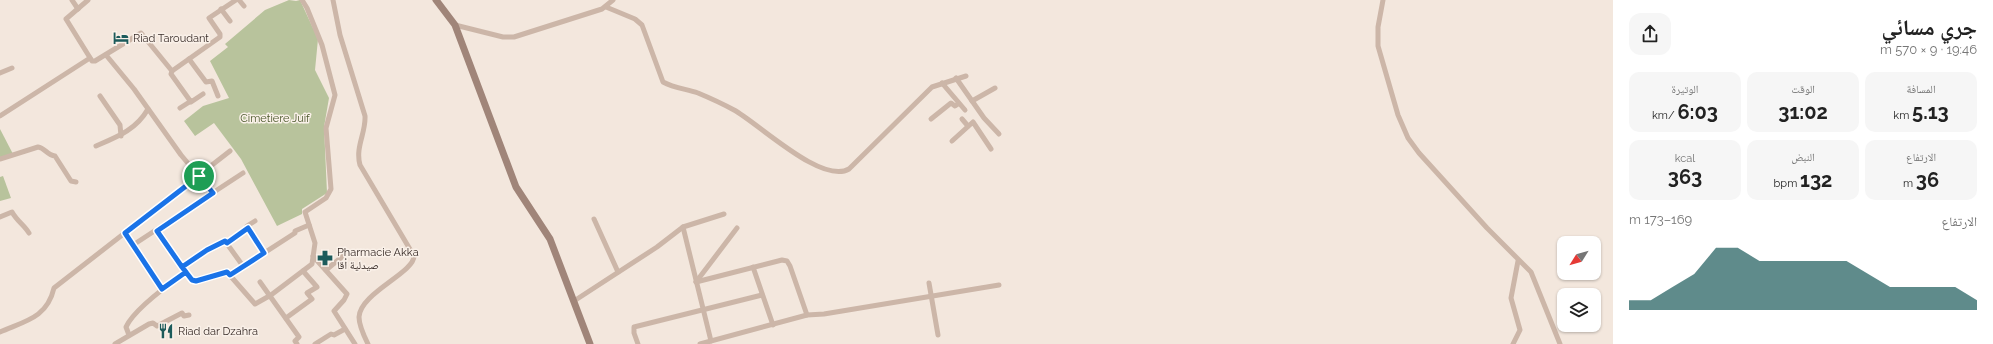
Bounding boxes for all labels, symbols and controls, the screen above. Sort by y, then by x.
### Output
button: share [1629,13,1671,55]
text: جري مسائي [1881,14,1977,40]
hotel icon: Riad Taroudant [112,29,130,47]
place label: Riad Taroudant [133,32,209,45]
text: 19:46 · 9 × 570 m [1880,42,1977,57]
text: الوتيرة [1672,83,1698,96]
text: الوقت [1791,83,1815,96]
text: المسافة [1906,83,1936,96]
text: 6:03 [1677,100,1718,124]
text: 31:02 [1778,100,1828,124]
text: 5.13 [1912,100,1949,124]
text: /km [1652,109,1677,122]
text: km [1893,109,1912,122]
park label: Cimetiere Juif [240,112,310,125]
text: النبض [1791,151,1815,164]
text: الارتفاع [1906,151,1936,164]
text: kcal [1675,152,1695,165]
pin [182,159,216,193]
icon: arrive [188,165,210,187]
text: 363 [1668,165,1702,189]
text: 132 [1800,168,1832,192]
text: 36 [1916,168,1939,192]
text: bpm [1774,177,1800,190]
text: m [1903,177,1916,190]
text: 169–173 m [1629,212,1692,227]
text: الارتفاع [1942,214,1977,229]
north arrow [1557,236,1601,280]
map controls [1557,236,1601,332]
place label: Pharmacie Akka صيدلية أقا [337,246,419,272]
pharmacy icon: Pharmacie Akka صيدلية أقا [316,249,334,267]
button: layers [1557,288,1601,332]
restaurant icon: Riad dar Dzahra [157,322,175,340]
place label: Riad dar Dzahra [178,325,258,338]

